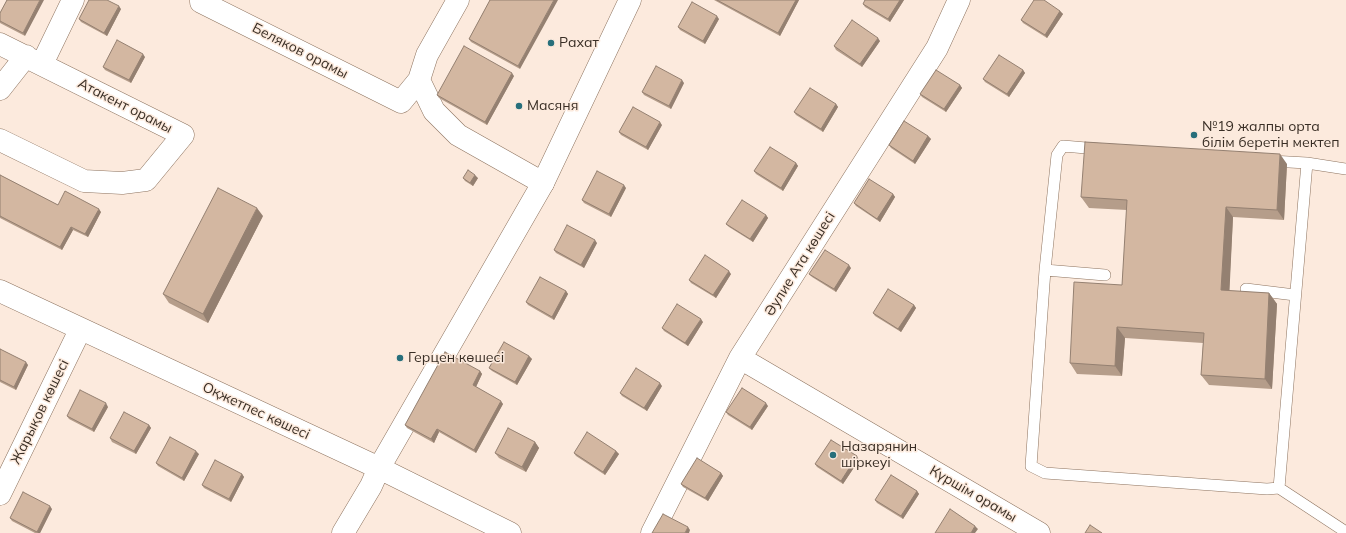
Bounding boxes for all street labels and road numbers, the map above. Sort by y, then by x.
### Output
street label: Беляков орамы [249,20,351,82]
street label: Атакент орамы [75,75,175,137]
street label: Әулие Ата көшесі [761,209,839,319]
street label: Жарықов көшесі [7,357,73,467]
street label: Оқжетпес көшесі [200,379,312,443]
street label: Күршім орамы [926,462,1020,526]

